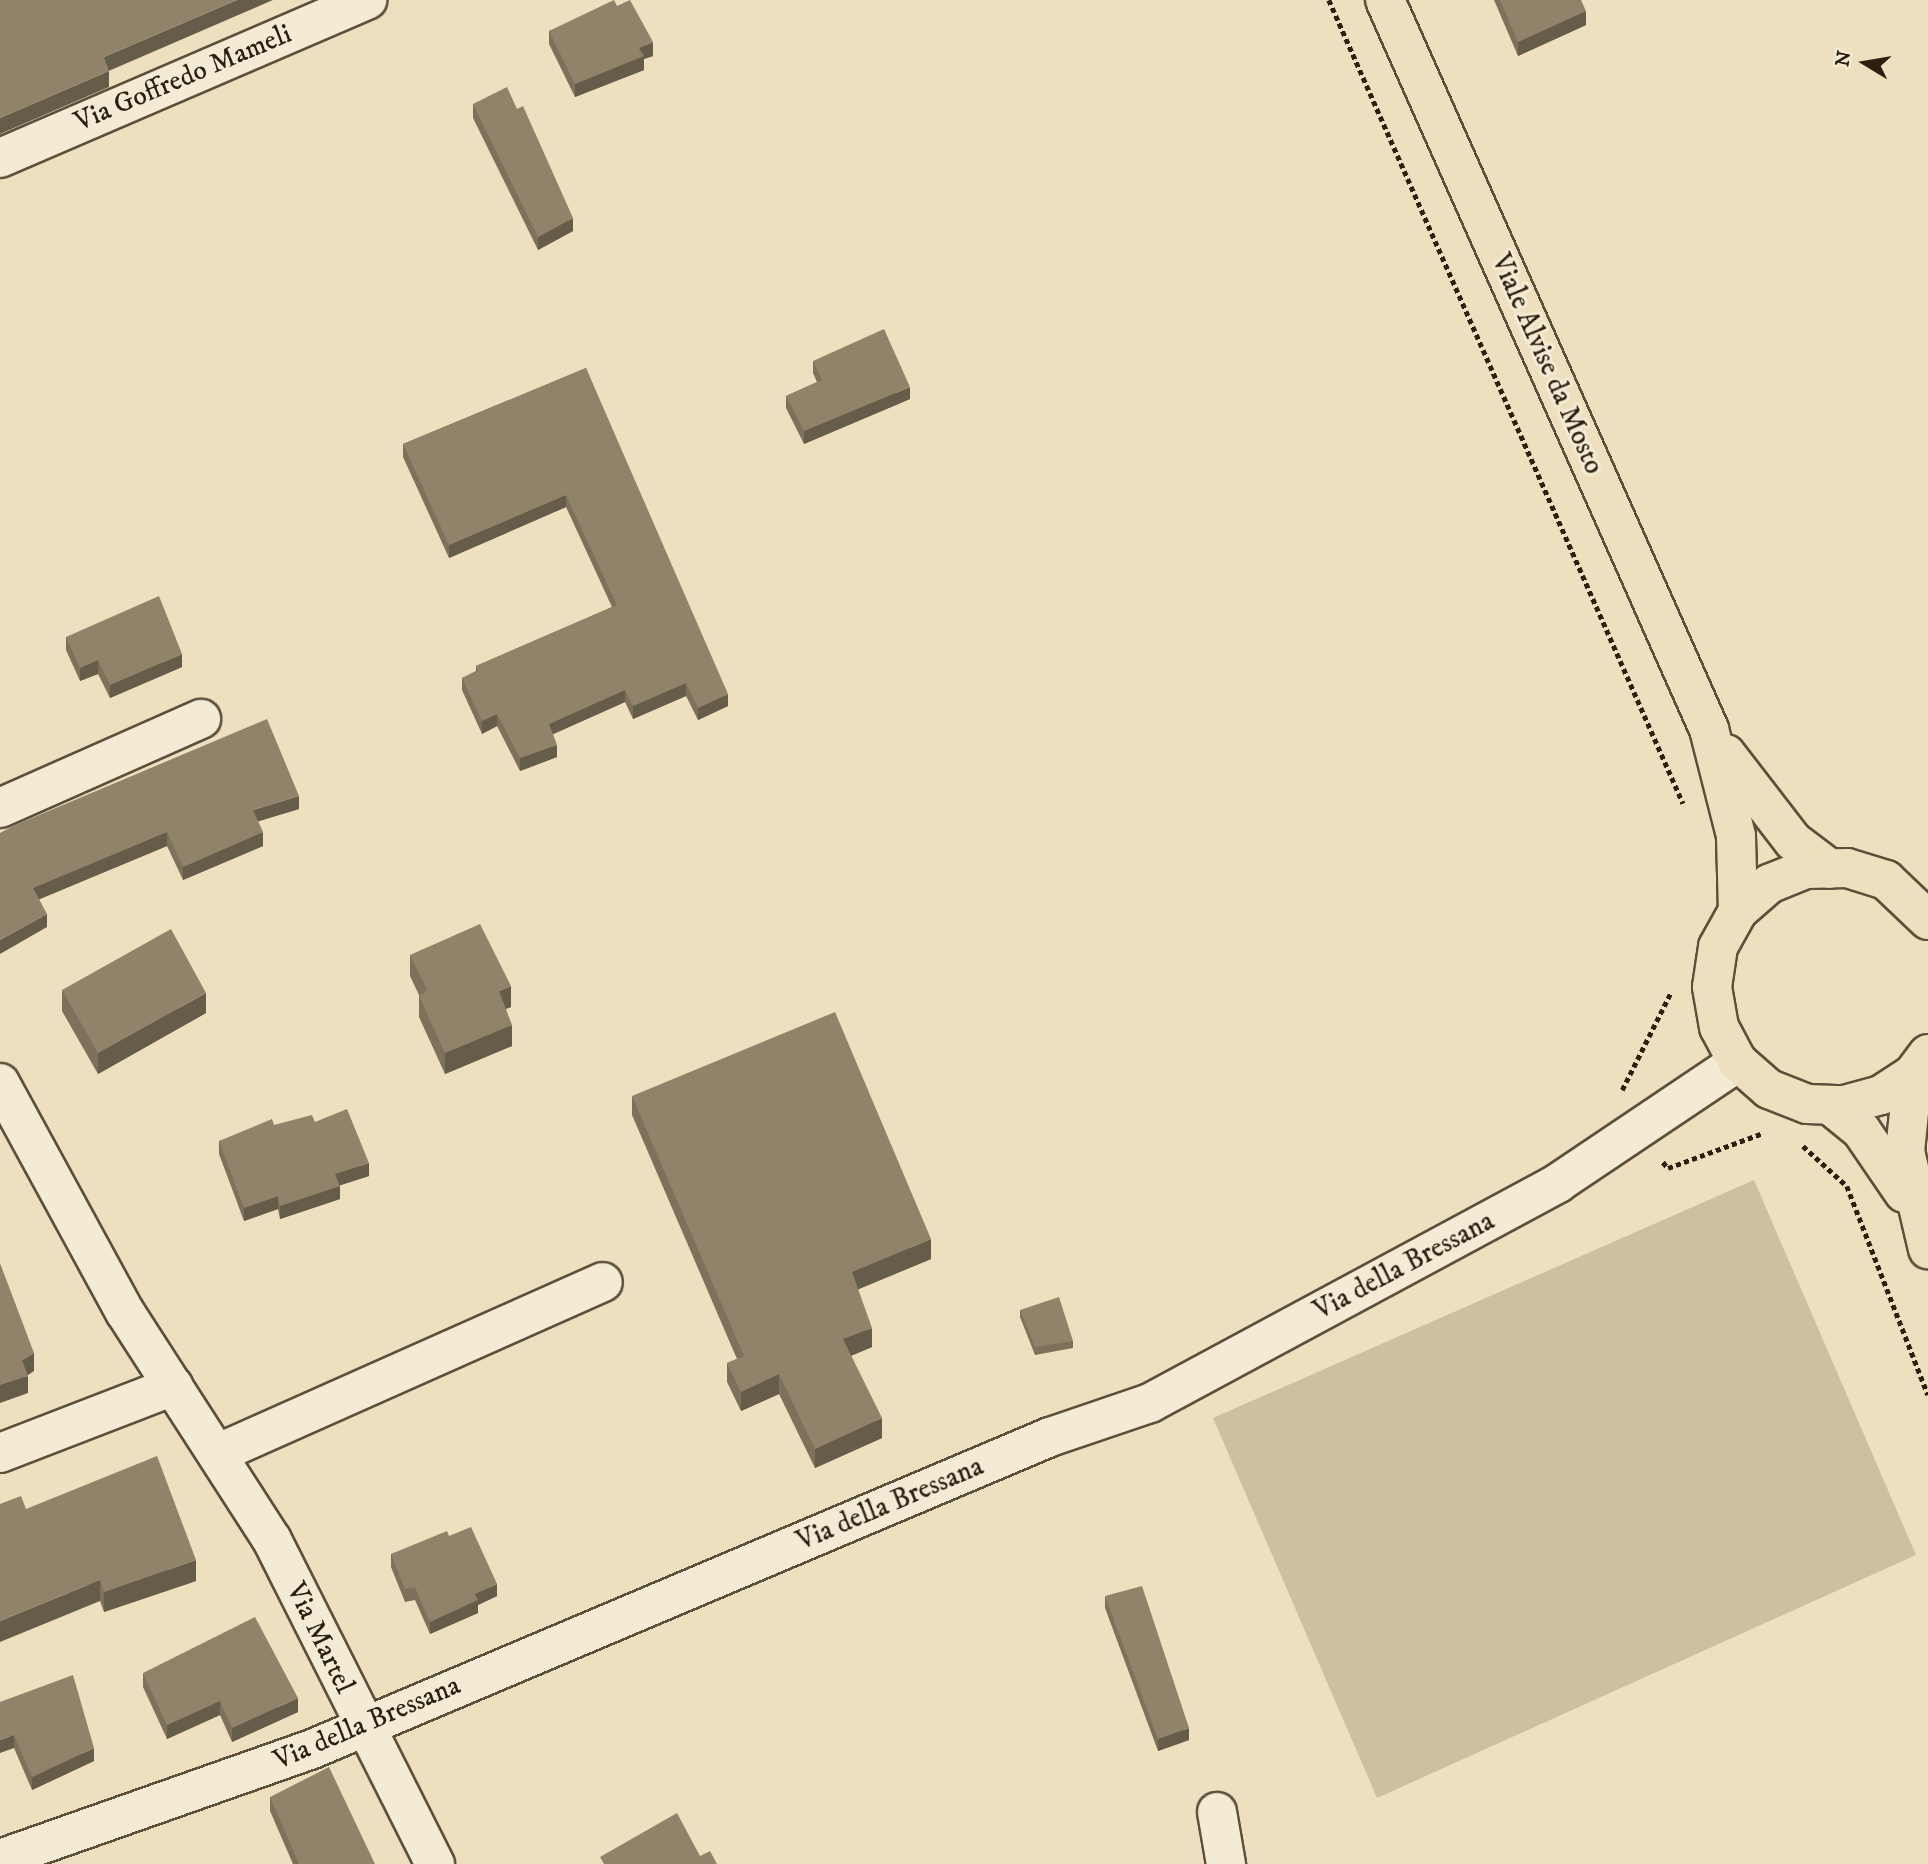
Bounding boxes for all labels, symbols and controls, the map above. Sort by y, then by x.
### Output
street label: Via Goffredo Mameli [69,17,297,139]
north arrow [1830,28,1900,98]
text: N [1831,49,1857,69]
street label: Viale Alvise da Mosto [1483,249,1611,479]
street label: Via della Bressana [1308,1204,1500,1328]
street label: Via della Bressana [792,1450,988,1558]
street label: Via Martel [279,1577,361,1699]
street label: Via della Bressana [269,1669,465,1777]

